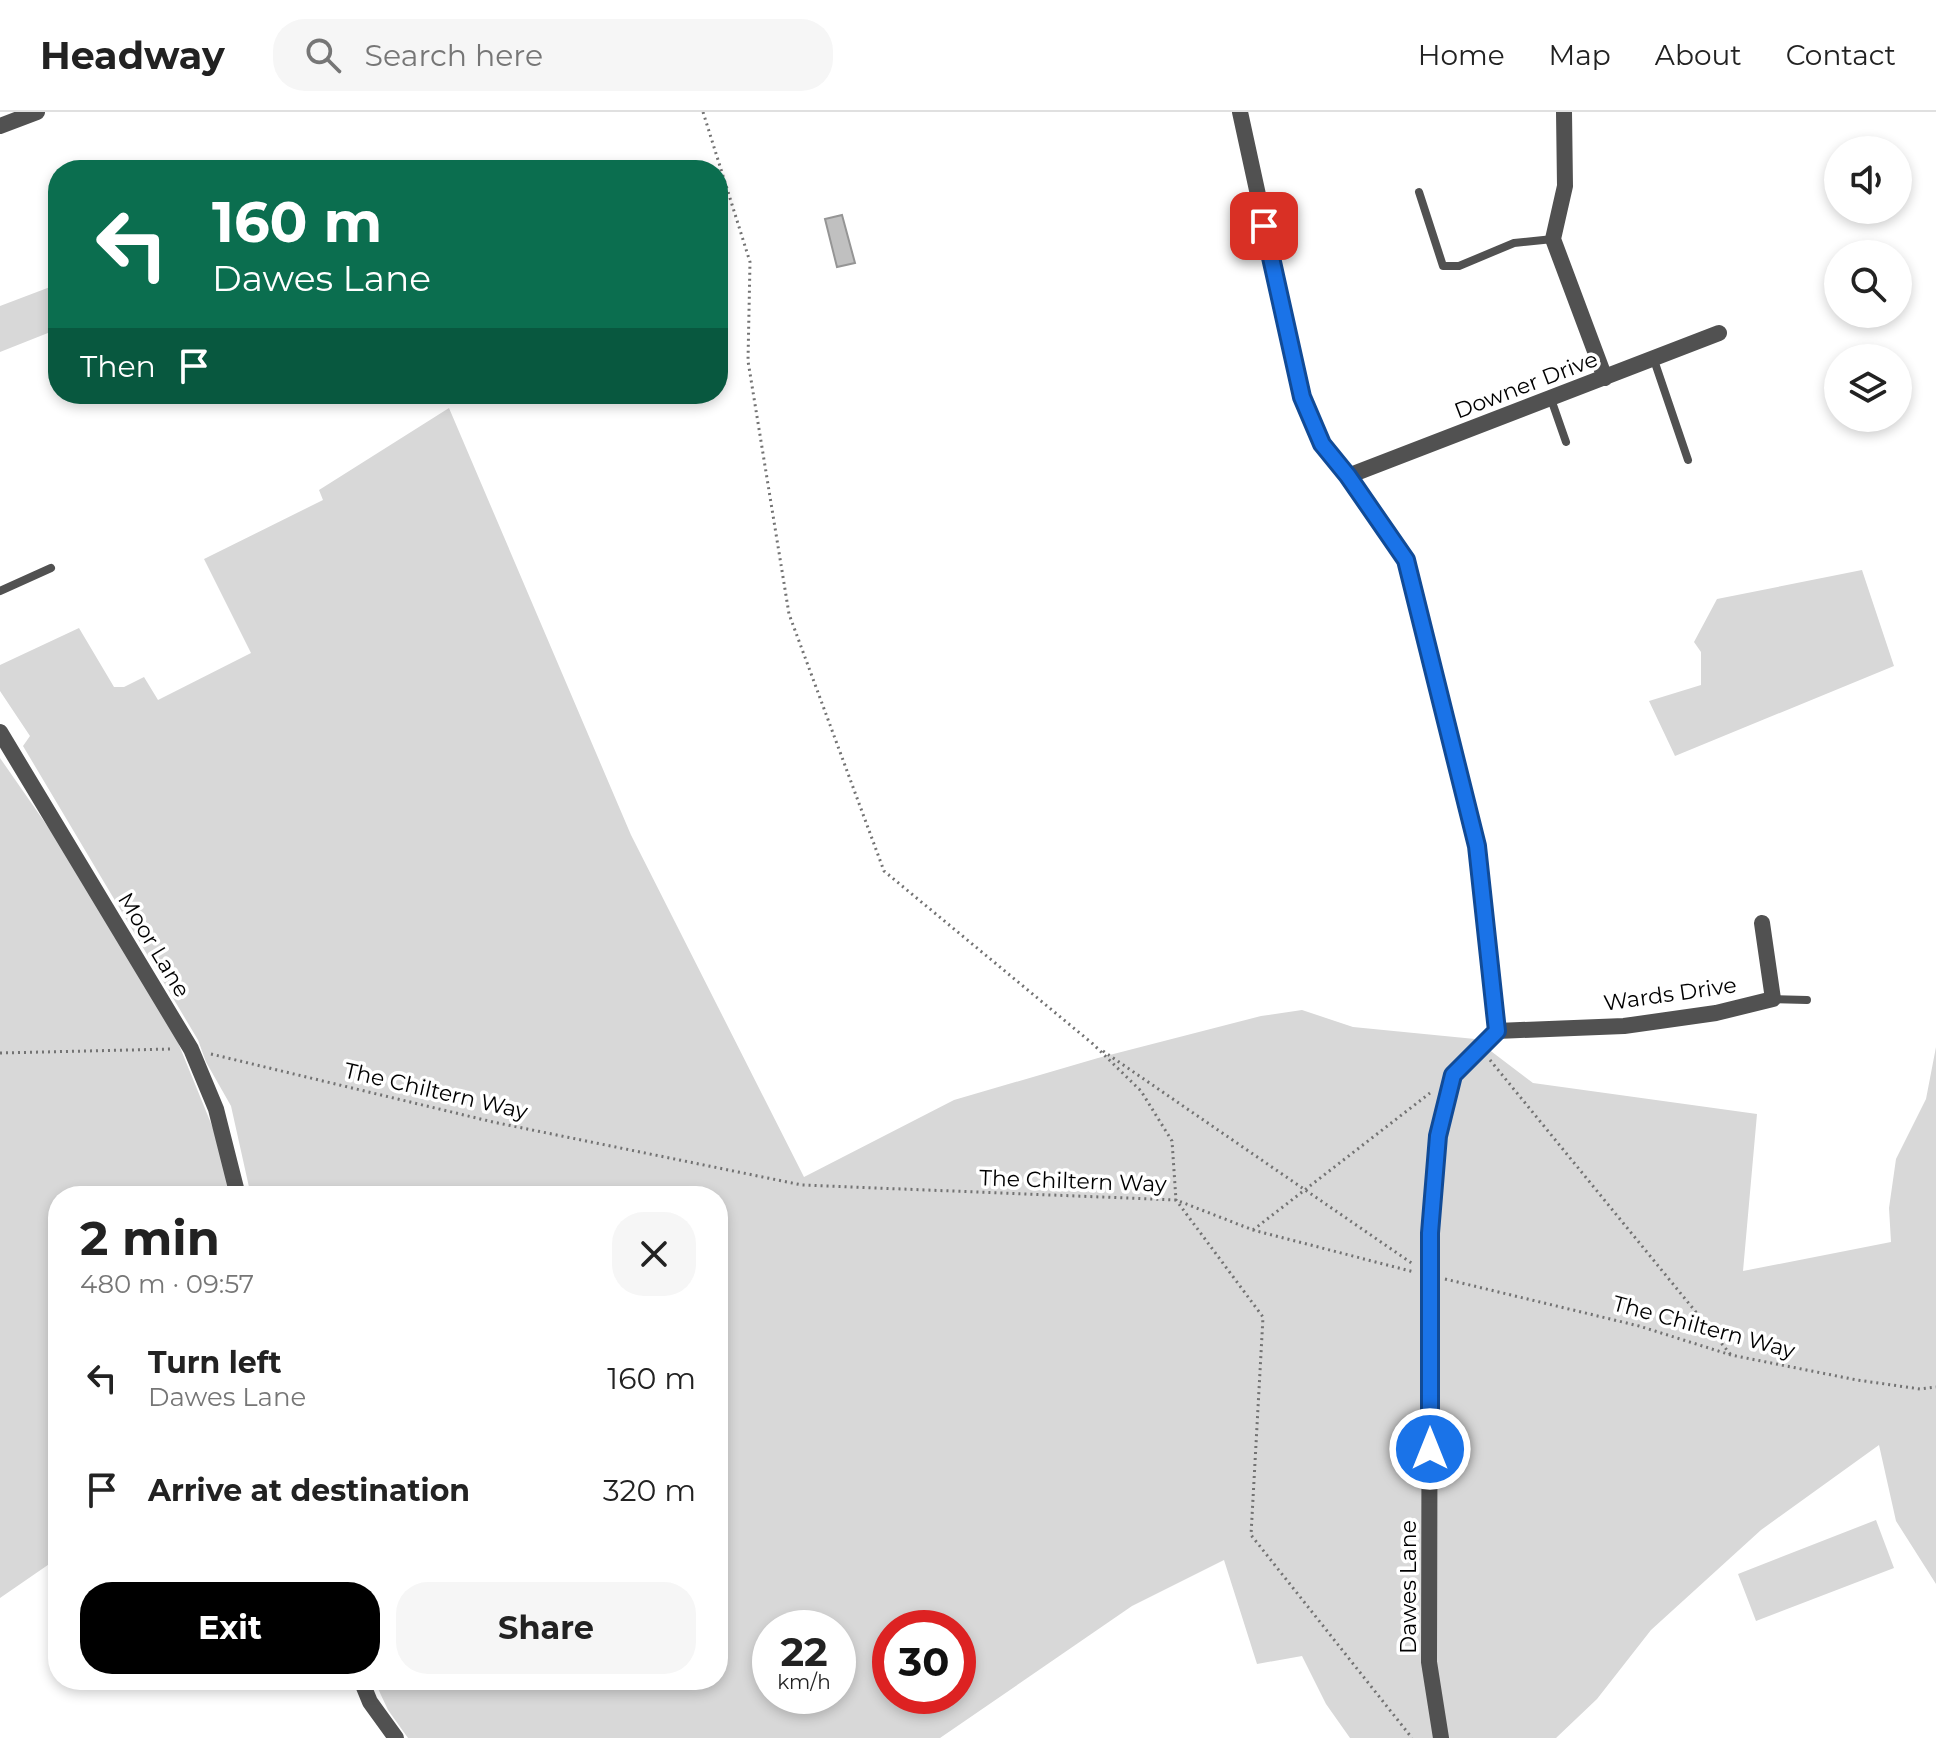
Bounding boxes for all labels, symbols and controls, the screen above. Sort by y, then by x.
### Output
search box [273,19,833,91]
text: Headway [40,32,225,79]
icon: search [301,33,345,77]
text: Search here [365,37,543,74]
text: Home [1418,38,1505,72]
text: Map [1549,38,1611,72]
text: About [1655,38,1742,72]
text: Contact [1786,38,1896,72]
map controls [1824,136,1912,432]
button: sound [1824,136,1912,224]
text: 160 m [212,188,382,256]
icon: left [80,192,184,296]
pin [1230,192,1298,260]
icon: arrive [1242,204,1286,248]
button: search [1824,240,1912,328]
text: Dawes Lane [212,256,431,300]
icon: arrive [172,344,216,388]
button: layers [1824,344,1912,432]
street label: Downer Drive [1451,345,1601,425]
text: Then [80,348,156,385]
street label: Moor Lane [112,888,196,1002]
street label: Wards Drive [1602,971,1738,1017]
street label: The Chiltern Way [342,1057,530,1125]
street label: The Chiltern Way [979,1164,1167,1198]
text: 2 min [80,1209,220,1267]
button: close [612,1212,696,1296]
text: 480 m · 09:57 [80,1268,254,1300]
street label: The Chiltern Way [1610,1290,1798,1364]
text: Turn left [148,1344,281,1381]
icon: left [80,1356,124,1400]
text: 160 m [607,1360,696,1397]
text: Dawes Lane [148,1381,306,1413]
position arrow [1388,1407,1472,1491]
icon: arrive [80,1468,124,1512]
text: Arrive at destination [148,1472,470,1509]
text: 320 m [603,1472,696,1509]
street label: Dawes Lane [1395,1520,1422,1654]
button: Exit [80,1582,380,1674]
button: Share [396,1582,696,1674]
speed limit sign: 30 [872,1610,976,1714]
text: 22 [780,1627,828,1676]
text: km/h [777,1670,831,1694]

